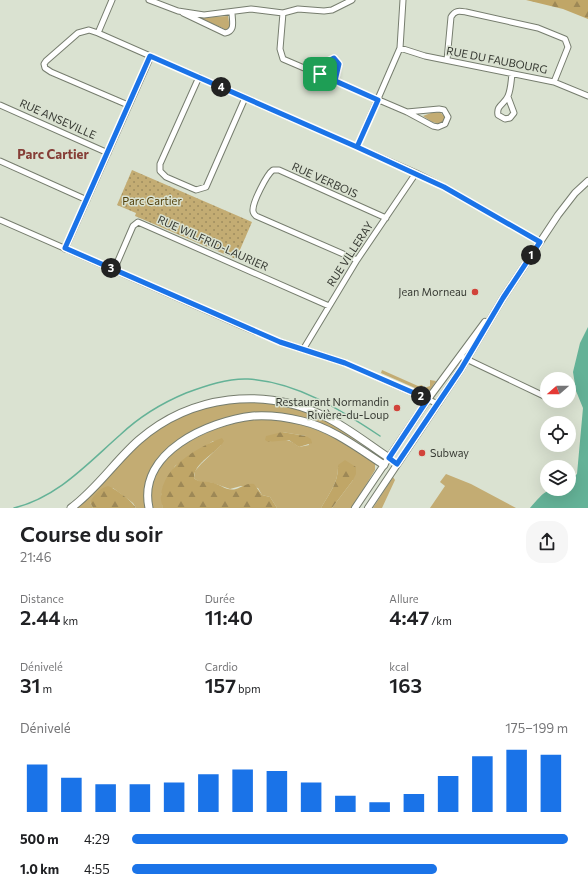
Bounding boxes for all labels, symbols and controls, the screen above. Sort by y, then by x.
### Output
street label: RUE DU FAUBOURG [445,43,549,76]
pin [303,57,337,91]
icon: arrive [309,63,331,85]
pin: 4 [211,77,231,97]
text: 4 [218,80,224,93]
street label: RUE ANSEVILLE [18,96,99,141]
district label: Parc Cartier [17,146,89,162]
street label: RUE VERBOIS [290,159,360,200]
park label: Parc Cartier [122,194,182,207]
street label: RUE WILFRID-LAURIER [156,212,271,273]
street label: RUE VILLERAY [324,219,375,289]
pin: 1 [521,245,541,265]
text: 1 [529,248,533,261]
pin: 3 [101,258,121,278]
text: 3 [108,261,114,274]
place label: Jean Morneau [398,285,467,299]
marker: Jean Morneau [470,287,480,297]
north arrow [540,372,576,408]
map controls [540,372,576,496]
pin: 2 [411,386,431,406]
text: 2 [418,389,424,402]
place label: Restaurant Normandin Rivière-du-Loup [275,395,389,421]
marker: Restaurant Normandin Rivière-du-Loup [392,403,402,413]
button: locate [540,416,576,452]
place label: Subway [430,446,469,459]
marker: Subway [417,448,427,458]
button: layers [540,460,576,496]
text: Course du soir [20,520,163,547]
button: share [526,521,568,563]
text: 21:46 [20,549,52,565]
text: Distance [20,592,64,605]
text: Durée [205,592,235,605]
text: Allure [389,592,419,605]
text: 2.44 [20,605,61,629]
text: 11:40 [205,605,253,629]
text: 4:47 [389,605,429,629]
text: km [61,614,78,627]
text: /km [429,614,452,627]
text: Dénivelé [20,660,63,673]
text: Cardio [205,660,238,673]
text: kcal [389,660,409,673]
text: 31 [20,673,40,697]
text: 157 [205,673,236,697]
text: 163 [389,673,422,697]
text: m [40,682,52,695]
text: bpm [236,682,261,695]
text: Dénivelé [20,720,71,736]
text: 175–199 m [505,720,568,736]
text: 500 m [20,831,59,847]
text: 4:29 [84,831,110,847]
text: 1.0 km [20,861,59,877]
text: 4:55 [84,861,110,877]

